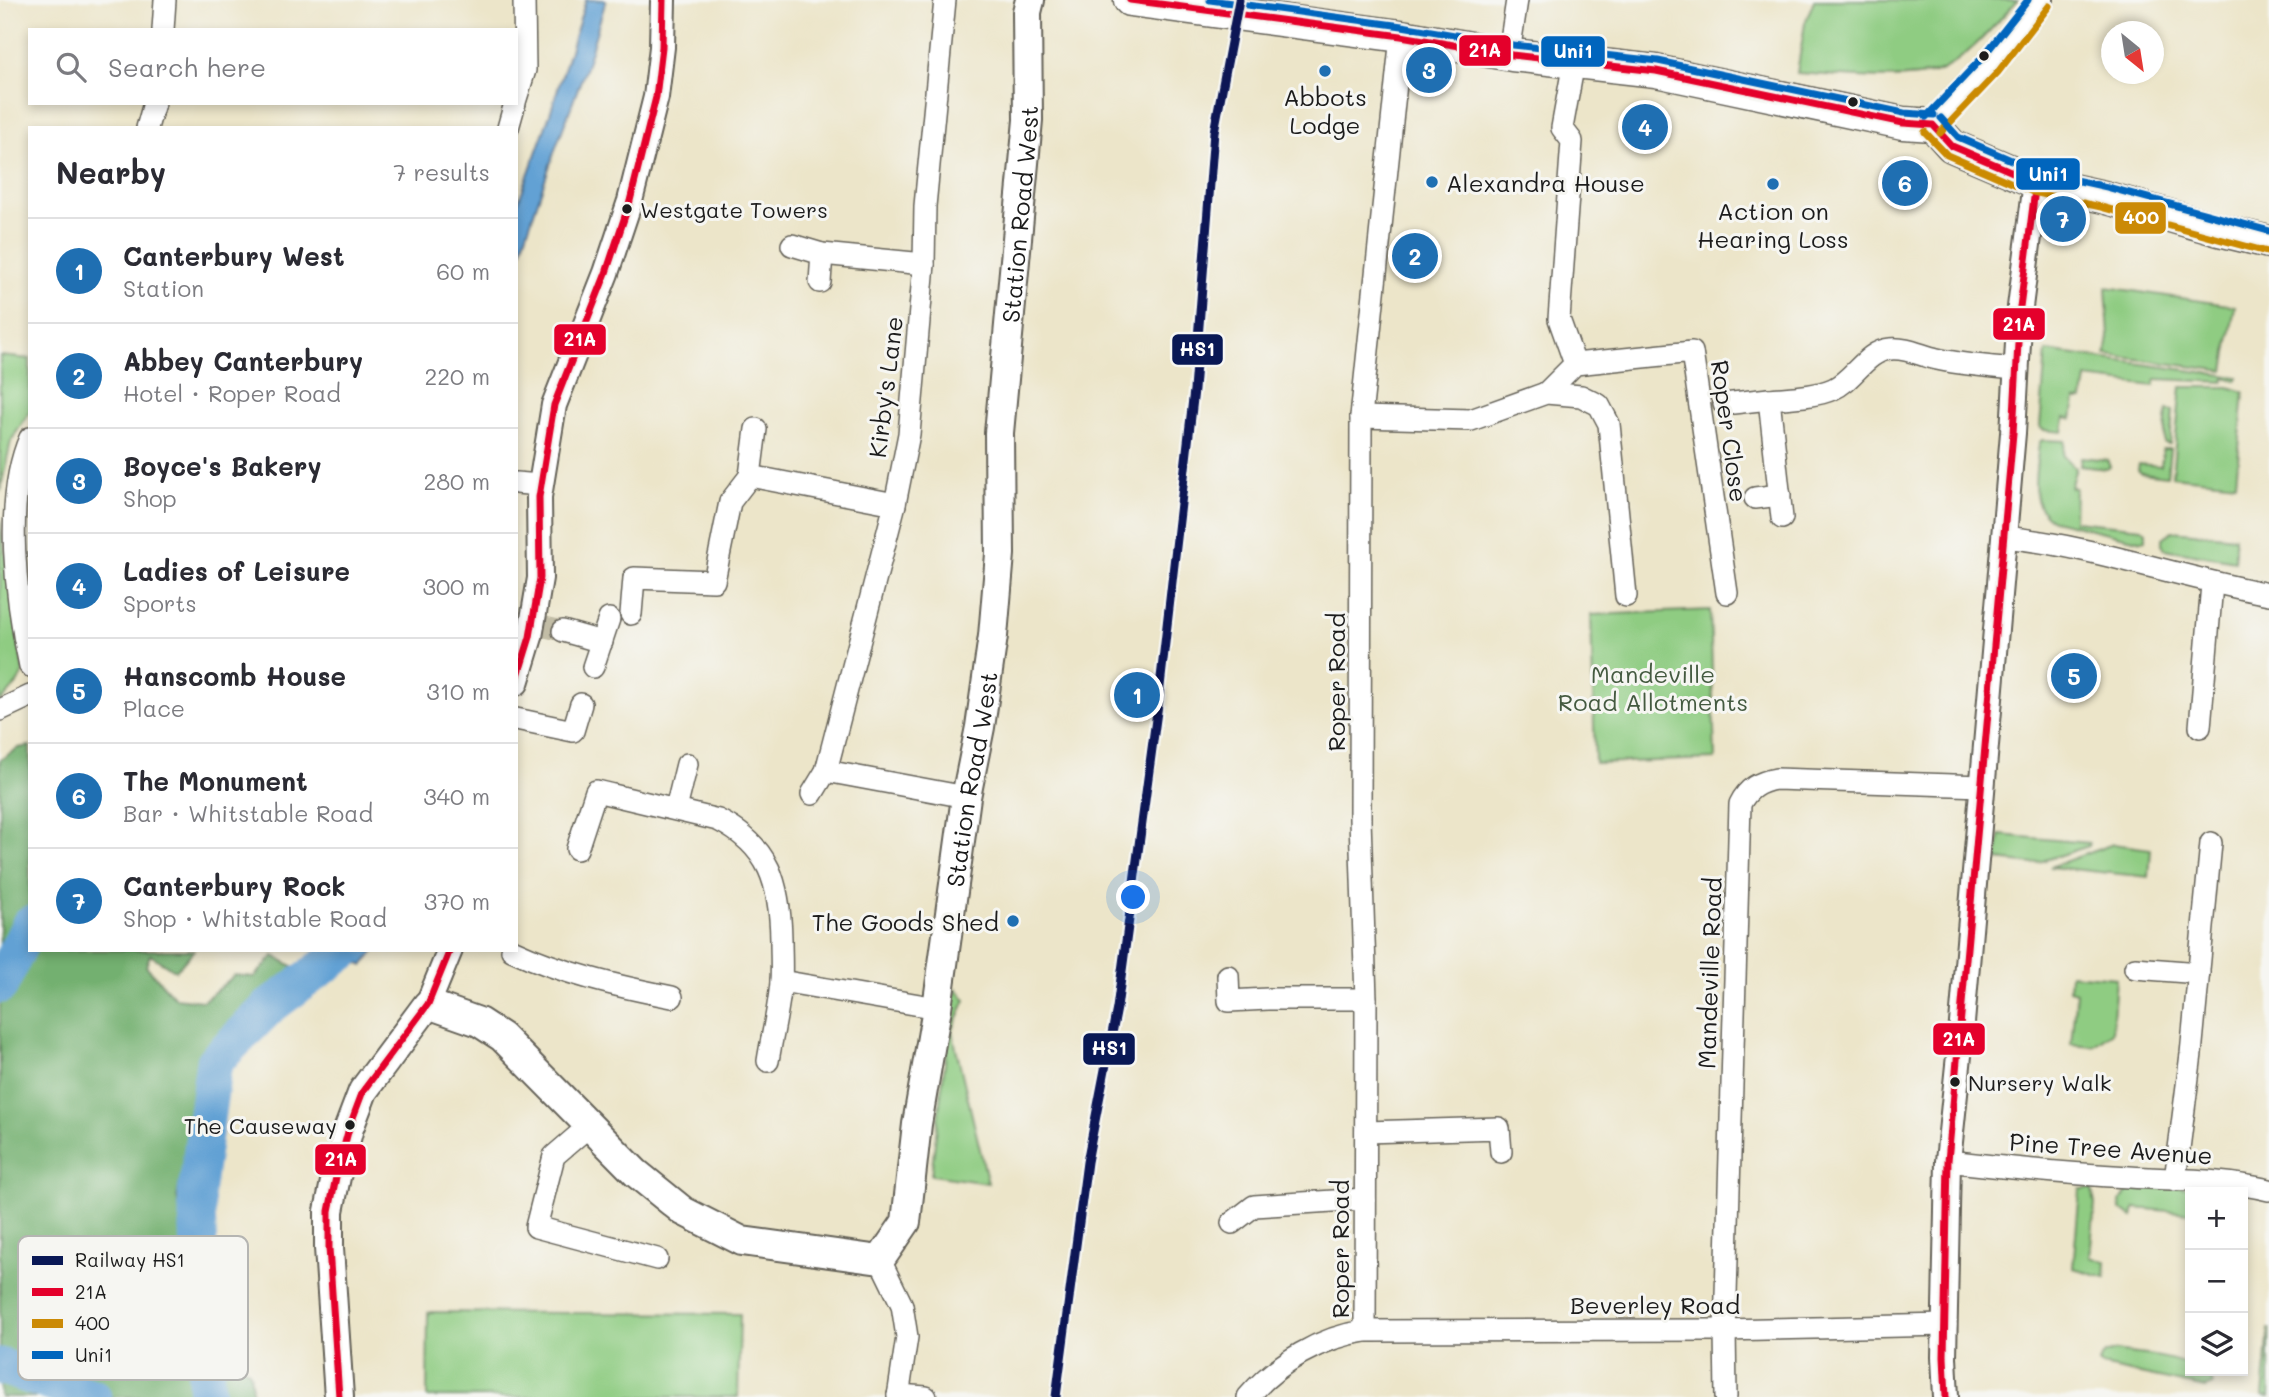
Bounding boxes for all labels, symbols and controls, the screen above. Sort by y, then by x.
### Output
north arrow [2101,21,2164,84]
search box [28,28,518,105]
line badge: 21A [1458,34,1512,67]
line badge: Uni1 [1540,35,1606,68]
text: 21A [1469,37,1501,62]
text: Uni1 [1553,38,1593,63]
pin: 3 [1406,44,1452,96]
icon: search [52,48,90,86]
unlabelled marker [1977,49,1991,63]
text: Search here [108,50,266,84]
marker: Abbots Lodge [1317,63,1333,79]
place label: Abbots Lodge [1283,81,1367,140]
unlabelled marker [1846,95,1860,109]
pin: 4 [1622,101,1668,153]
street label: Station Road West [994,106,1044,324]
text: Nearby [56,152,166,192]
text: 7 results [393,157,490,187]
pin: 6 [1882,157,1928,209]
line badge: Uni1 [2015,157,2081,191]
text: Uni1 [2028,161,2068,186]
place label: Alexandra House [1446,167,1645,198]
marker: Alexandra House [1424,174,1440,190]
marker: Action on Hearing Loss [1765,176,1781,192]
pin: 7 [2040,193,2086,245]
place label: Westgate Towers [640,195,828,224]
place label: Action on Hearing Loss [1697,195,1849,254]
line badge: 400 [2114,201,2167,235]
marker: Westgate Towers [620,202,634,216]
text: 400 [2123,204,2159,229]
pin: 2 [1392,230,1438,282]
text: Canterbury West [123,239,345,273]
text: 1 [74,256,84,286]
text: 60 m [436,256,490,286]
text: Station [123,273,204,303]
line badge: 21A [1992,307,2046,341]
text: 21A [2003,311,2035,336]
street label: Kirby's Lane [861,315,909,459]
line badge: 21A [553,323,607,356]
text: 21A [564,326,596,351]
line badge: HS1 [1171,333,1224,366]
text: HS1 [1179,336,1215,361]
text: Abbey Canterbury [123,344,363,378]
street label: Roper Close [1705,358,1755,504]
text: 2 [73,361,85,391]
text: 220 m [424,361,490,391]
text: Hotel · Roper Road [123,378,341,408]
text: Boyce's Bakery [123,449,321,483]
text: 3 [72,466,86,496]
text: 280 m [423,466,490,496]
text: Shop [123,483,177,513]
text: Ladies of Leisure [123,554,350,588]
text: 4 [72,571,86,601]
text: 300 m [422,571,490,601]
text: Sports [123,588,197,618]
street label: Roper Road [1320,613,1351,751]
pin: 5 [2051,650,2097,702]
park label: Mandeville Road Allotments [1558,658,1748,717]
text: Hanscomb House [123,659,346,693]
street label: Station Road West [938,669,1003,889]
pin: 1 [1114,669,1160,721]
text: 5 [72,676,86,706]
text: 310 m [426,676,490,706]
text: Place [123,693,185,723]
text: The Monument [123,764,308,798]
text: 6 [72,781,86,811]
text: 340 m [423,781,490,811]
text: Bar · Whitstable Road [123,798,373,828]
text: Canterbury Rock [123,869,346,903]
street label: Mandeville Road [1690,877,1728,1069]
your location [1116,880,1150,914]
text: 7 [73,886,85,916]
text: 370 m [424,886,490,916]
text: Shop · Whitstable Road [123,903,387,933]
place label: The Goods Shed [812,906,999,937]
marker: The Goods Shed [1005,913,1021,929]
line badge: 21A [1932,1022,1986,1056]
text: 21A [1943,1026,1975,1051]
line badge: HS1 [1082,1032,1136,1066]
text: HS1 [1091,1035,1127,1060]
place label: Nursery Walk [1968,1068,2111,1097]
marker: Nursery Walk [1948,1075,1962,1089]
place label: The Causeway [184,1111,337,1140]
marker: The Causeway [343,1118,357,1132]
street label: Pine Tree Avenue [2008,1125,2214,1171]
line badge: 21A [314,1143,367,1176]
text: 21A [325,1146,357,1171]
street label: Roper Road [1324,1180,1355,1318]
map controls [2185,1187,2248,1376]
button: + [2185,1187,2248,1250]
legend [18,1236,248,1380]
text: Railway HS1 [75,1247,185,1272]
button: − [2185,1250,2248,1313]
text: 21A [75,1279,107,1304]
street label: Beverley Road [1570,1289,1740,1320]
text: 400 [75,1310,110,1335]
button: layers [2185,1313,2248,1376]
text: Uni1 [75,1342,113,1367]

